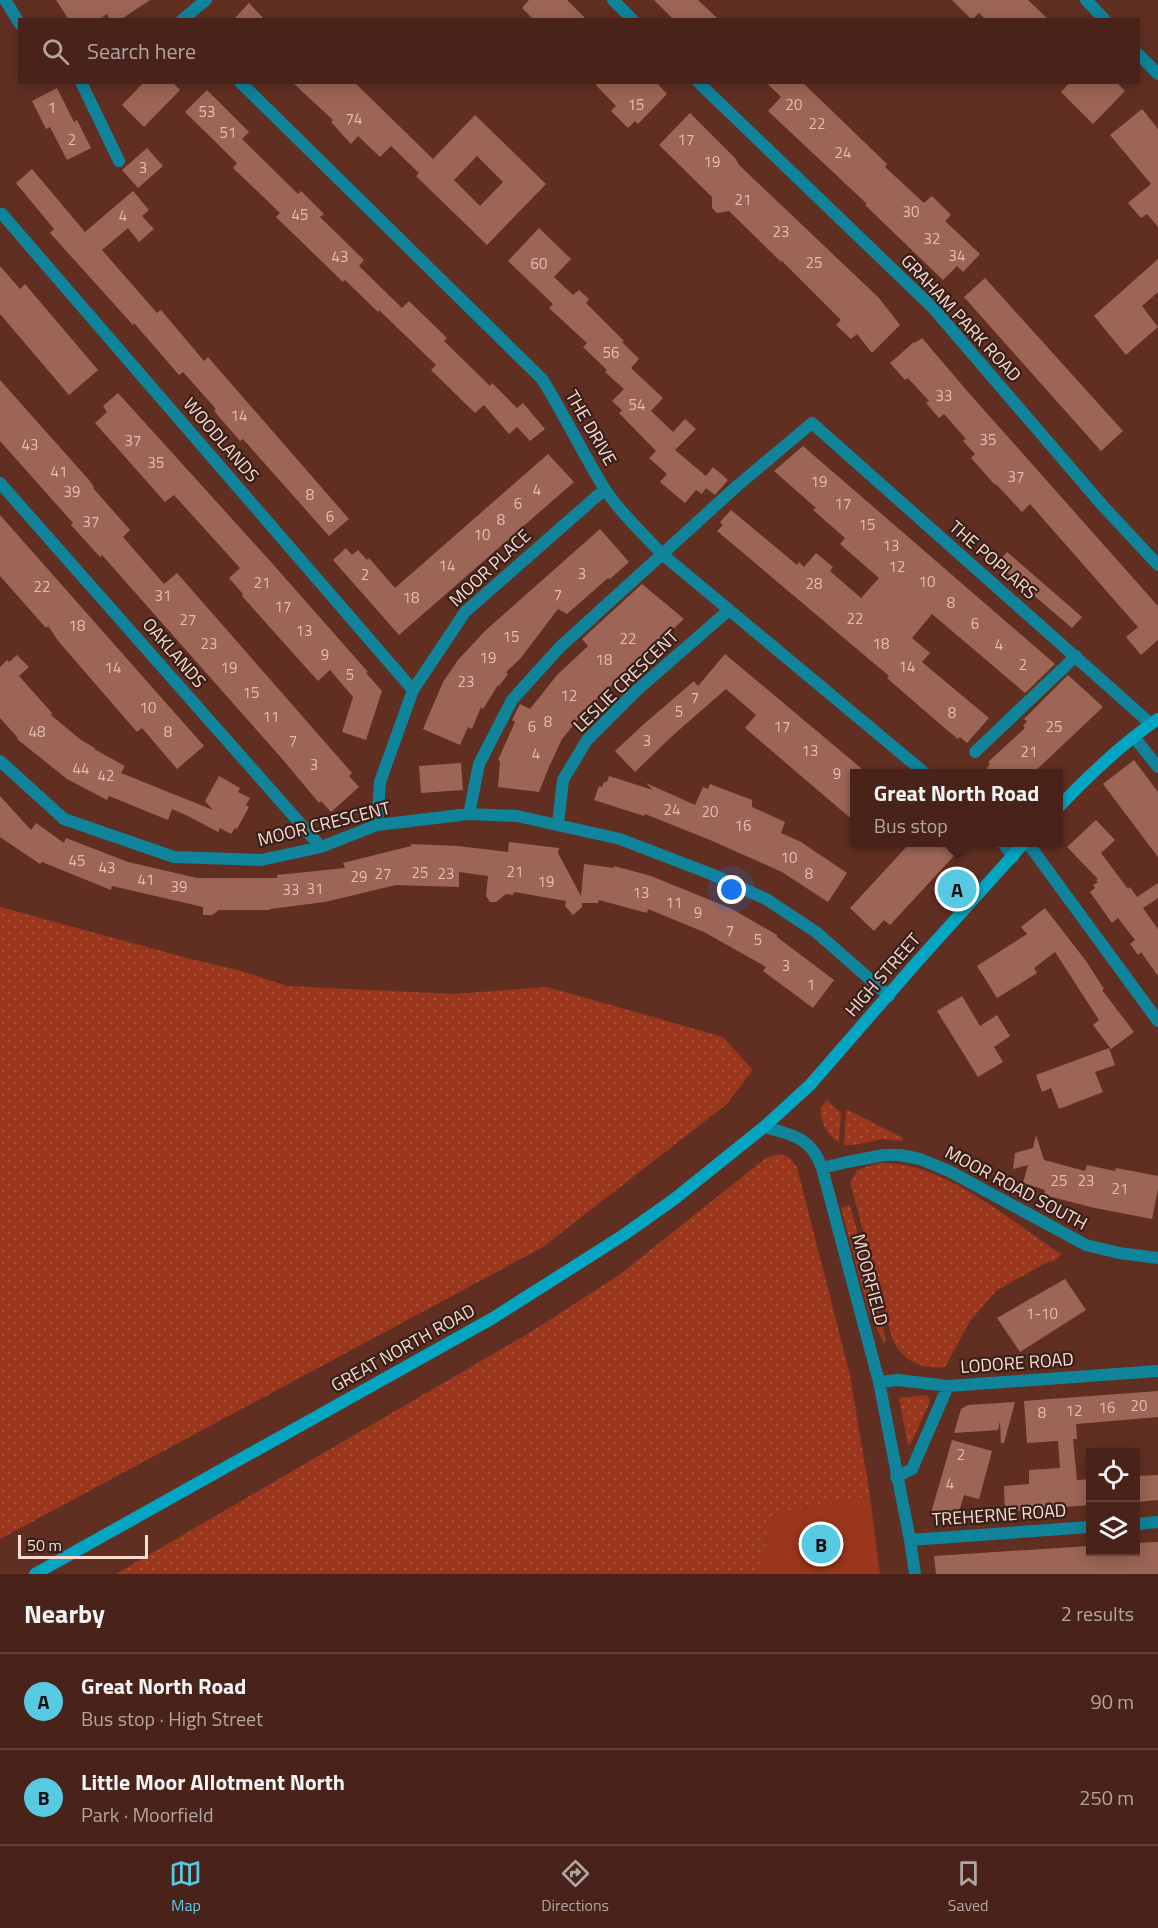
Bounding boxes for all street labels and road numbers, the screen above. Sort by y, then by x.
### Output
street label: GRAHAM PARK ROAD [895,248,1028,388]
street label: THE DRIVE [559,385,624,471]
street label: WOODLANDS [177,391,266,488]
street label: THE POPLARS [943,514,1043,606]
street label: MOOR PLACE [443,522,537,613]
street label: OAKLANDS [136,612,213,694]
street label: LESLIE CRESCENT [567,623,685,738]
street label: MOOR CRESCENT [255,794,394,853]
street label: HIGH STREET [838,926,927,1023]
street label: MOOR ROAD SOUTH [940,1139,1092,1237]
street label: MOORFIELD [845,1231,896,1329]
street label: GREAT NORTH ROAD [326,1297,480,1398]
street label: LODORE ROAD [959,1345,1075,1380]
street label: TREHERNE ROAD [931,1496,1067,1533]

